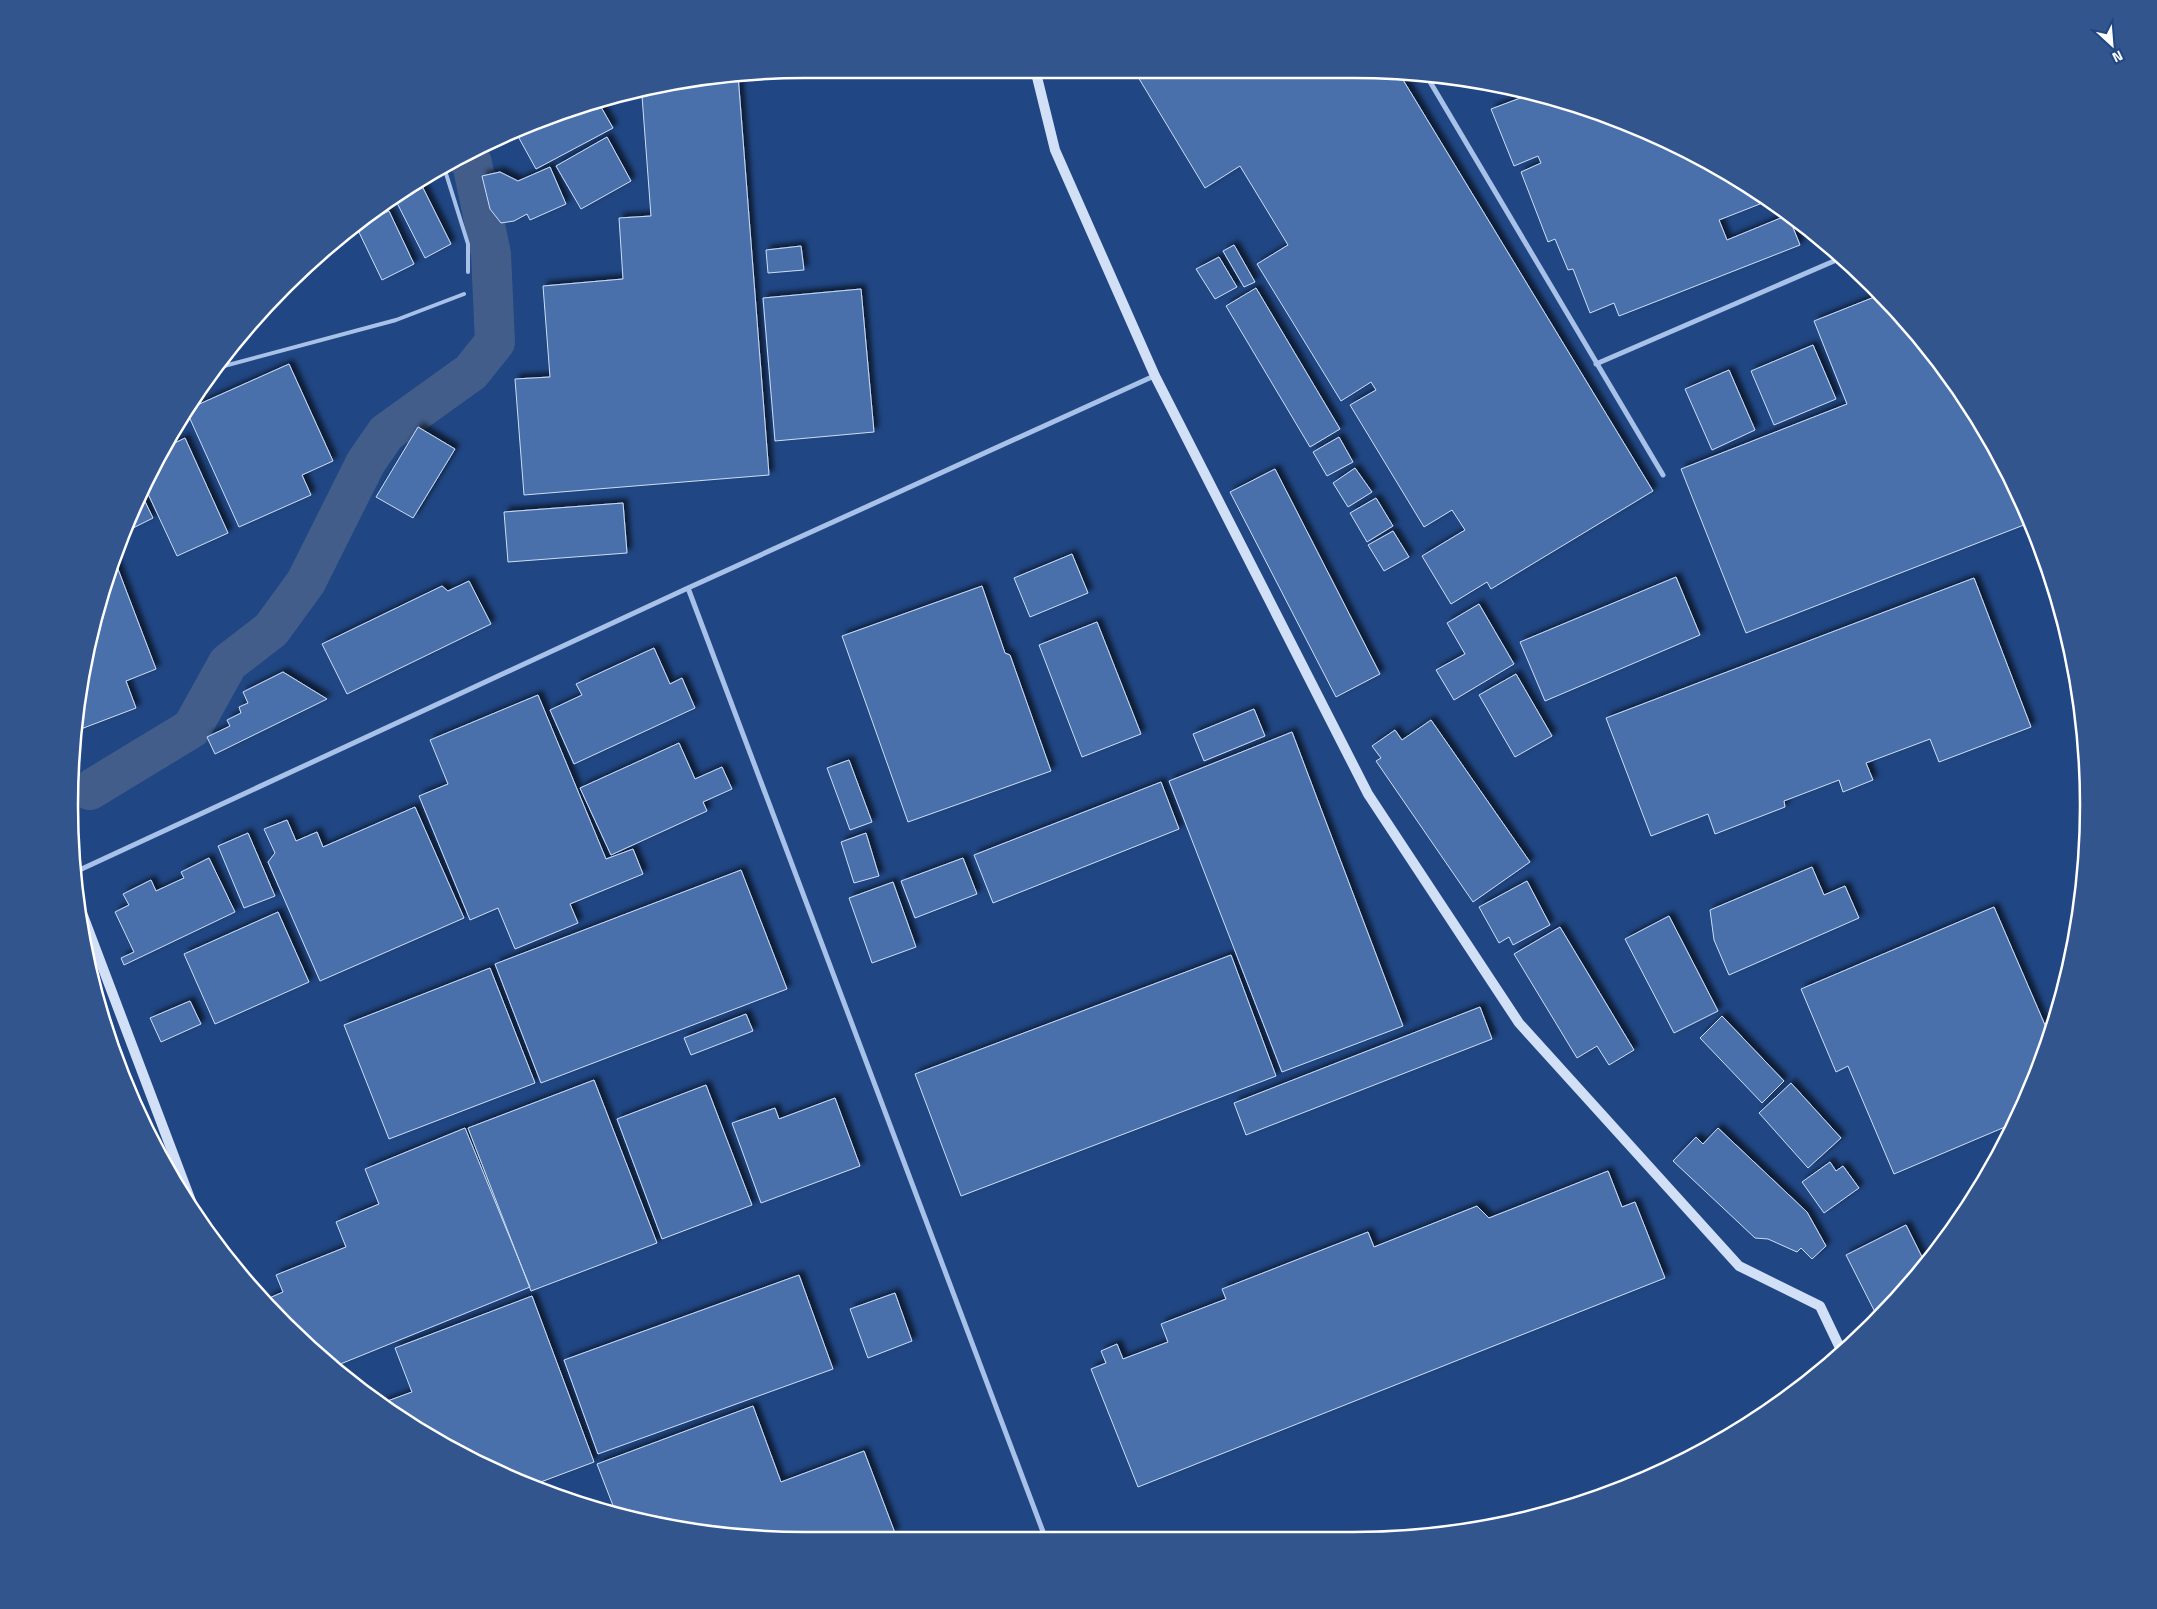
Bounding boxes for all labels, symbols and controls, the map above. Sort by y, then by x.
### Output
north arrow [2087,20,2137,70]
text: N [2109,46,2127,69]

